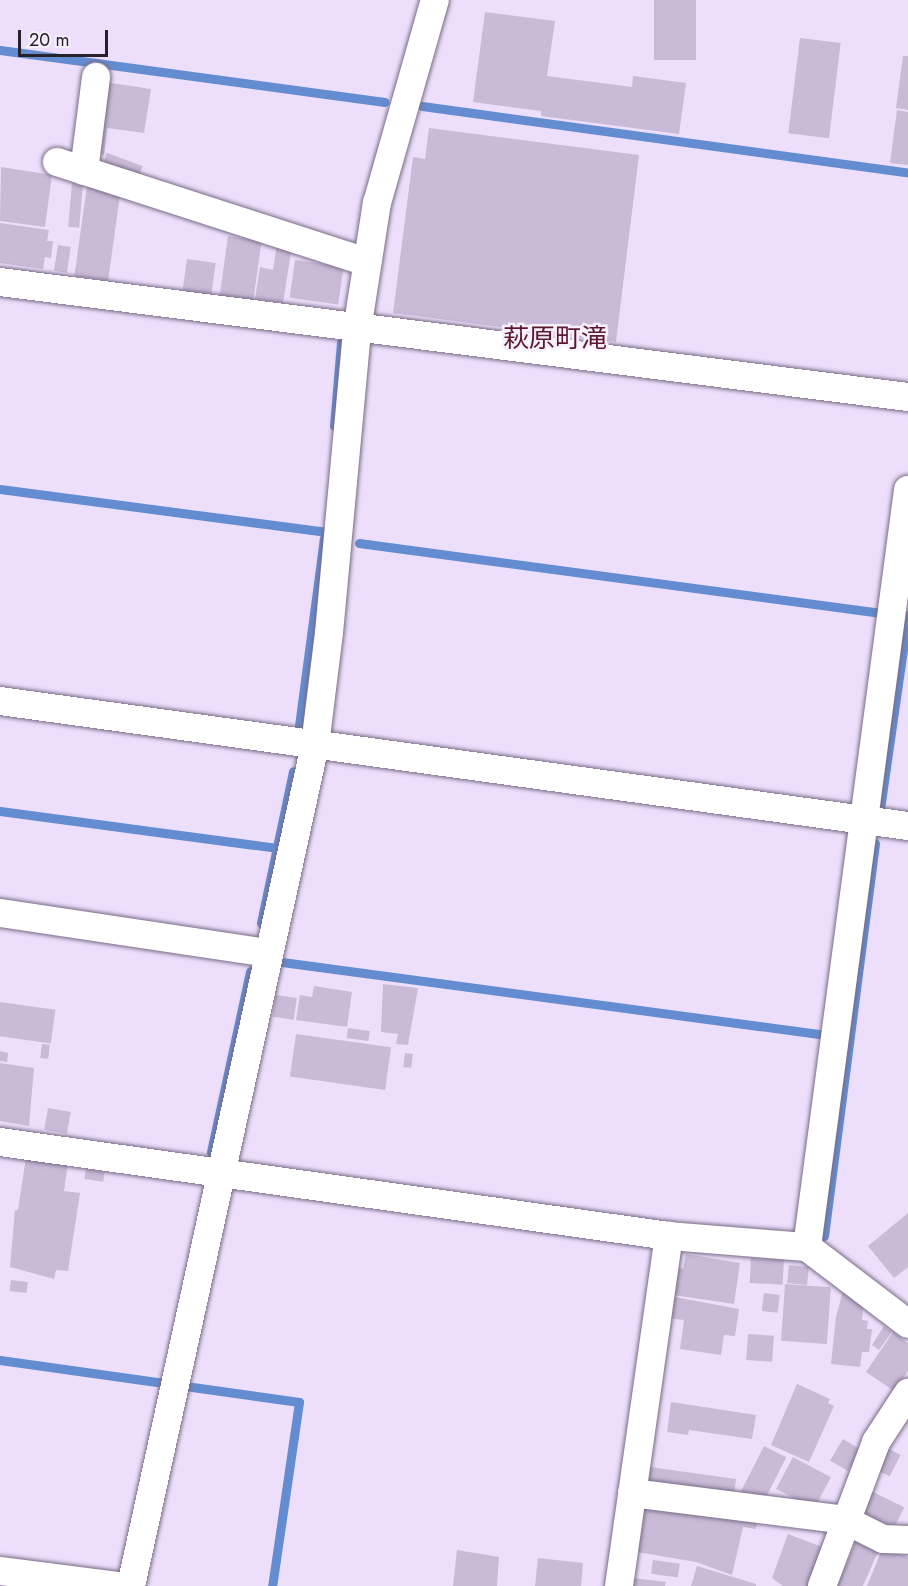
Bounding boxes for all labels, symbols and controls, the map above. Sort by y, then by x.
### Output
scale bar [21,18,111,56]
text: 20 m [29,27,69,53]
district label: 萩原町滝 [503,323,607,355]

